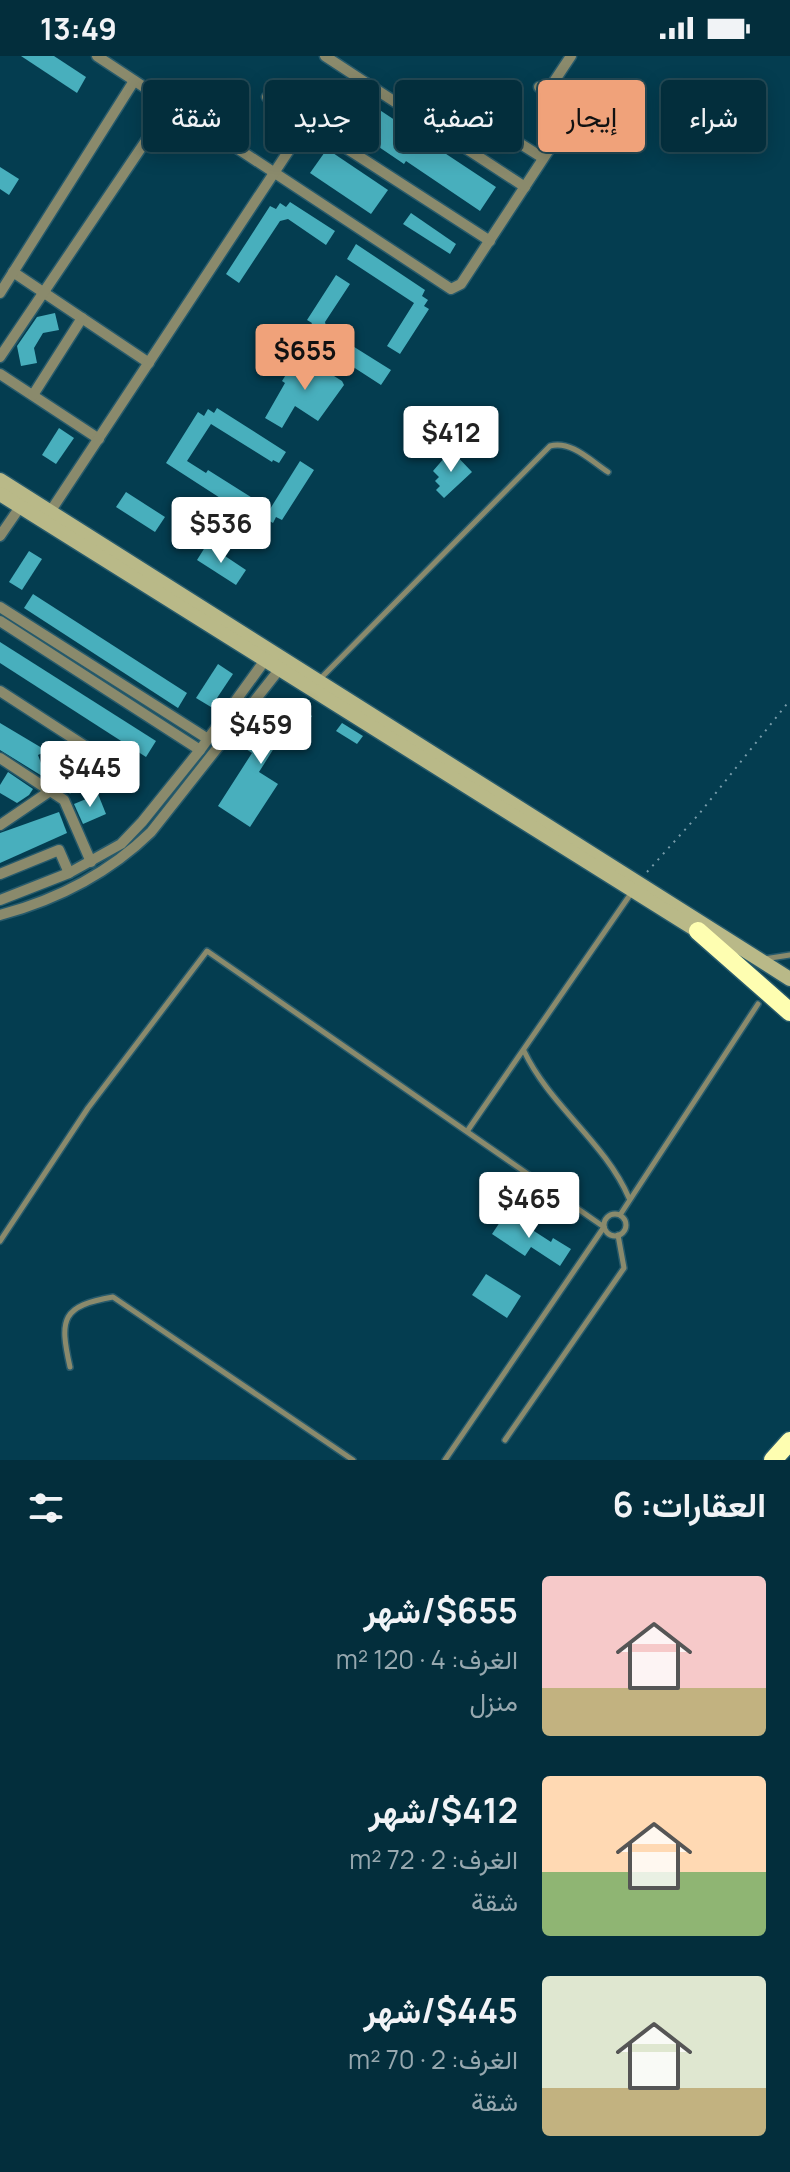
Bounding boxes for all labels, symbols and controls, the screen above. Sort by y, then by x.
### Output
text: 13:49 [40,8,117,49]
chip: شقة [143,80,249,152]
chip: جديد [265,80,379,152]
chip: تصفية [395,80,522,152]
chip: إيجار [538,80,645,152]
chip: شراء [661,80,766,152]
pin: $655 [258,324,352,392]
text: $655 [274,332,336,368]
pin: $412 [404,406,498,474]
text: $412 [421,414,481,450]
pin: $536 [174,497,268,565]
text: $536 [190,505,252,541]
pin: $459 [214,698,308,766]
text: $459 [229,706,293,742]
pin: $445 [43,741,137,809]
text: $445 [59,749,121,785]
pin: $465 [482,1172,576,1240]
text: $465 [497,1180,561,1216]
text: العقارات: 6 [612,1481,766,1527]
icon: filters [24,1486,68,1530]
text: $655/شهر [363,1587,518,1633]
icon: home [606,1608,702,1704]
text: الغرف: 4 · 120 m² [336,1641,518,1677]
text: منزل [469,1683,518,1719]
text: $412/شهر [369,1787,518,1833]
icon: home [606,1808,702,1904]
text: الغرف: 2 · 72 m² [349,1841,518,1877]
text: شقة [471,1883,518,1919]
text: $445/شهر [363,1987,518,2033]
icon: home [606,2008,702,2104]
text: الغرف: 2 · 70 m² [348,2041,518,2077]
text: شقة [471,2083,518,2119]

